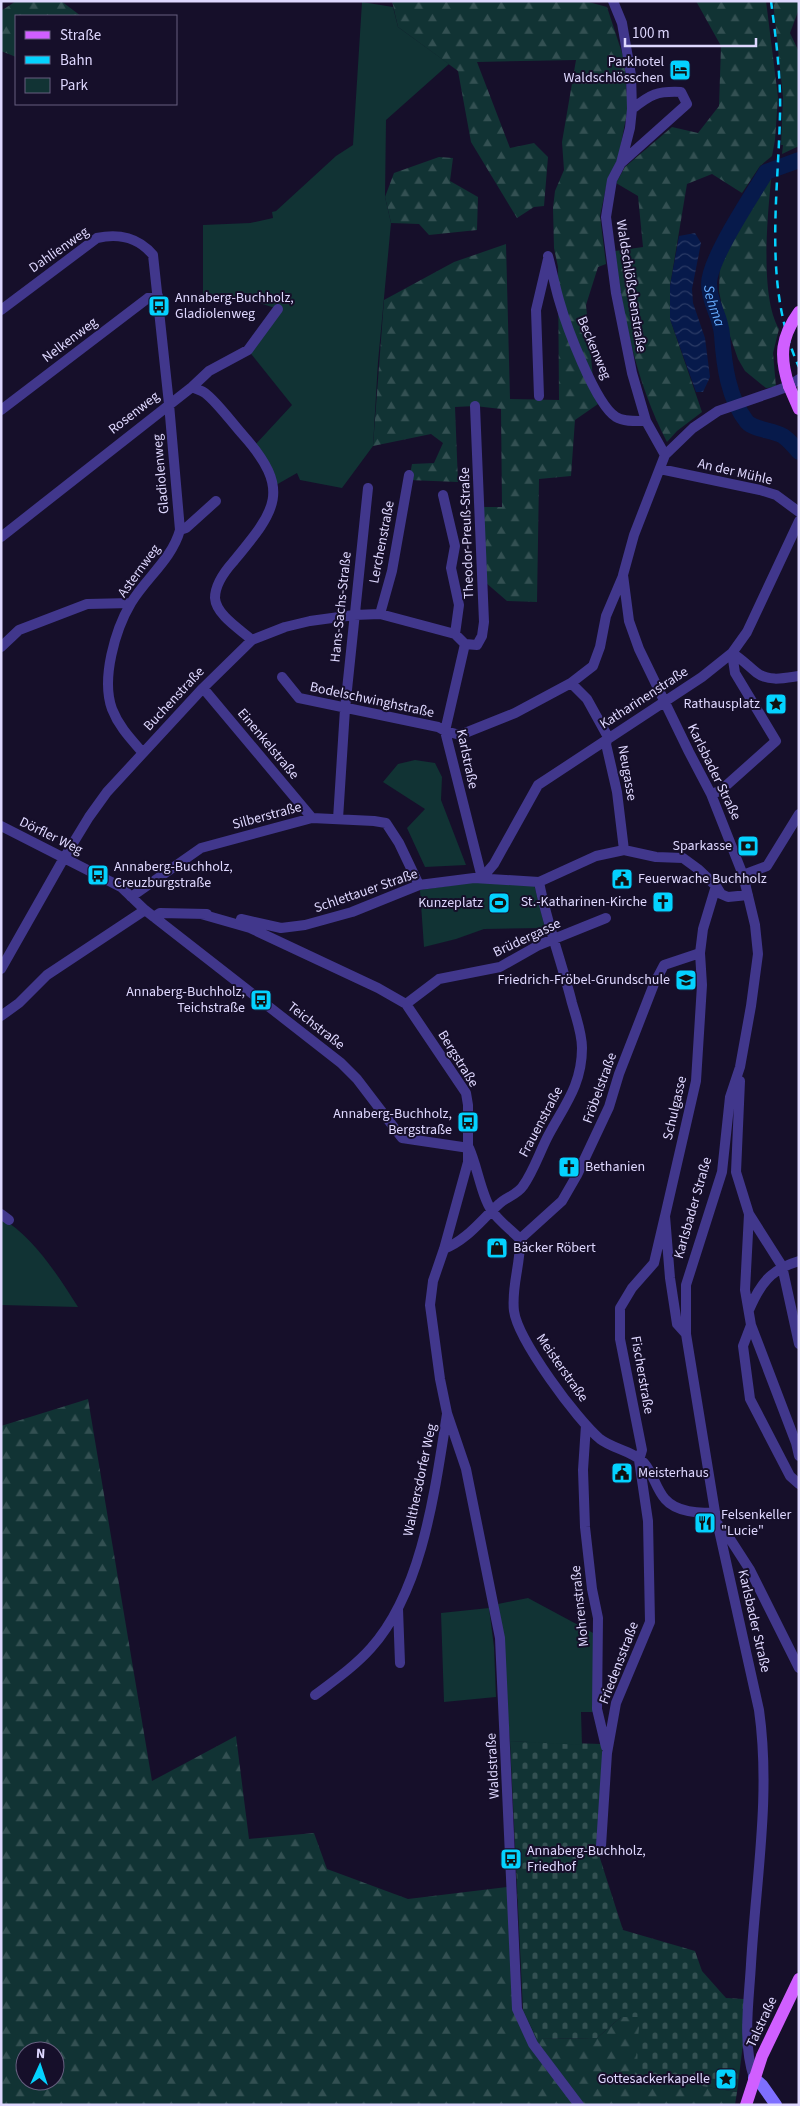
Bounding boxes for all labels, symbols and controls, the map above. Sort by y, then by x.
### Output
legend [15,15,178,105]
scale bar [625,15,756,47]
text: 100 m [632,23,670,44]
text: Straße [60,25,101,46]
text: Bahn [60,50,93,71]
place label: Parkhotel Waldschlösschen [564,52,664,88]
hotel icon: Parkhotel Waldschlösschen [668,58,692,82]
text: Park [60,75,89,96]
street label: Waldschlößchenstraße [611,218,651,354]
street label: Dahlienweg [25,222,93,278]
water label: Sehma [698,284,731,329]
place label: Annaberg-Buchholz, Gladiolenweg [175,288,294,324]
bus stop icon: Annaberg-Buchholz, Gladiolenweg [147,294,171,318]
street label: Nelkenweg [38,313,102,367]
street label: Beckenweg [572,313,616,383]
street label: Rosenweg [104,387,164,439]
street label: Gladiolenweg [148,433,174,515]
street label: An der Mühle [696,454,775,490]
street label: Theodor-Preuß-Straße [455,467,479,599]
street label: Lerchenstraße [364,499,400,585]
street label: Asternweg [113,540,165,602]
street label: Hans-Sachs-Straße [325,551,357,663]
street label: Buchenstraße [139,662,209,736]
street label: Katharinenstraße [596,662,692,734]
street label: Bodelschwinghstraße [308,677,436,723]
place icon: Rathausplatz [764,692,788,716]
place label: Rathausplatz [683,694,760,714]
street label: Einenkelstraße [232,704,304,784]
street label: Karlsbader Straße [682,720,746,824]
street label: Karlstraße [451,727,483,791]
street label: Neugasse [612,744,642,802]
street label: Silberstraße [230,797,304,835]
street label: Dörfler Weg [16,812,86,860]
bank icon: Sparkasse [736,834,760,858]
place label: Sparkasse [673,836,732,856]
place label: Annaberg-Buchholz, Creuzburgstraße [114,857,233,893]
bus stop icon: Annaberg-Buchholz, Creuzburgstraße [86,863,110,887]
street label: Schlettauer Straße [311,864,421,918]
public building icon: Feuerwache Buchholz [610,867,634,891]
place label: Feuerwache Buchholz [638,869,767,889]
church icon: St.-Katharinen-Kirche [651,890,675,914]
sports icon: Kunzeplatz [487,891,511,915]
place label: St.-Katharinen-Kirche [521,892,647,912]
place label: Kunzeplatz [418,893,483,913]
street label: Brüdergasse [490,914,564,962]
school or university icon: Friedrich-Fröbel-Grundschule [674,968,698,992]
place label: Friedrich-Fröbel-Grundschule [498,970,670,990]
place label: Annaberg-Buchholz, Teichstraße [126,982,245,1018]
bus stop icon: Annaberg-Buchholz, Teichstraße [249,988,273,1012]
street label: Teichstraße [283,997,349,1055]
street label: Bergstraße [433,1027,483,1091]
street label: Fröbelstraße [578,1050,622,1126]
street label: Schulgasse [658,1074,692,1142]
street label: Frauenstraße [514,1083,568,1161]
place label: Annaberg-Buchholz, Bergstraße [333,1104,452,1140]
bus stop icon: Annaberg-Buchholz, Bergstraße [456,1110,480,1134]
church icon: Bethanien [557,1155,581,1179]
street label: Karlsbader Straße [669,1155,717,1261]
place label: Bethanien [585,1157,645,1177]
shop icon: Bäcker Röbert [485,1236,509,1260]
place label: Bäcker Röbert [513,1238,596,1258]
street label: Meisterstraße [531,1330,593,1406]
street label: Fischerstraße [625,1334,659,1416]
street label: Walthersdorfer Weg [398,1422,442,1538]
public building icon: Meisterhaus [610,1461,634,1485]
place label: Meisterhaus [638,1463,709,1483]
place label: Felsenkeller "Lucie" [721,1505,791,1541]
restaurant icon: Felsenkeller "Lucie" [693,1511,717,1535]
street label: Mohrenstraße [566,1564,594,1648]
street label: Karlsbader Straße [732,1568,776,1674]
street label: Friedensstraße [594,1619,644,1707]
street label: Waldstraße [481,1732,505,1800]
place label: Annaberg-Buchholz, Friedhof [527,1841,646,1877]
bus stop icon: Annaberg-Buchholz, Friedhof [499,1847,523,1871]
street label: Talstraße [742,1993,782,2051]
north arrow [15,2041,65,2091]
text: N [35,2044,46,2064]
place icon: Gottesackerkapelle [714,2067,738,2091]
place label: Gottesackerkapelle [598,2069,710,2089]

